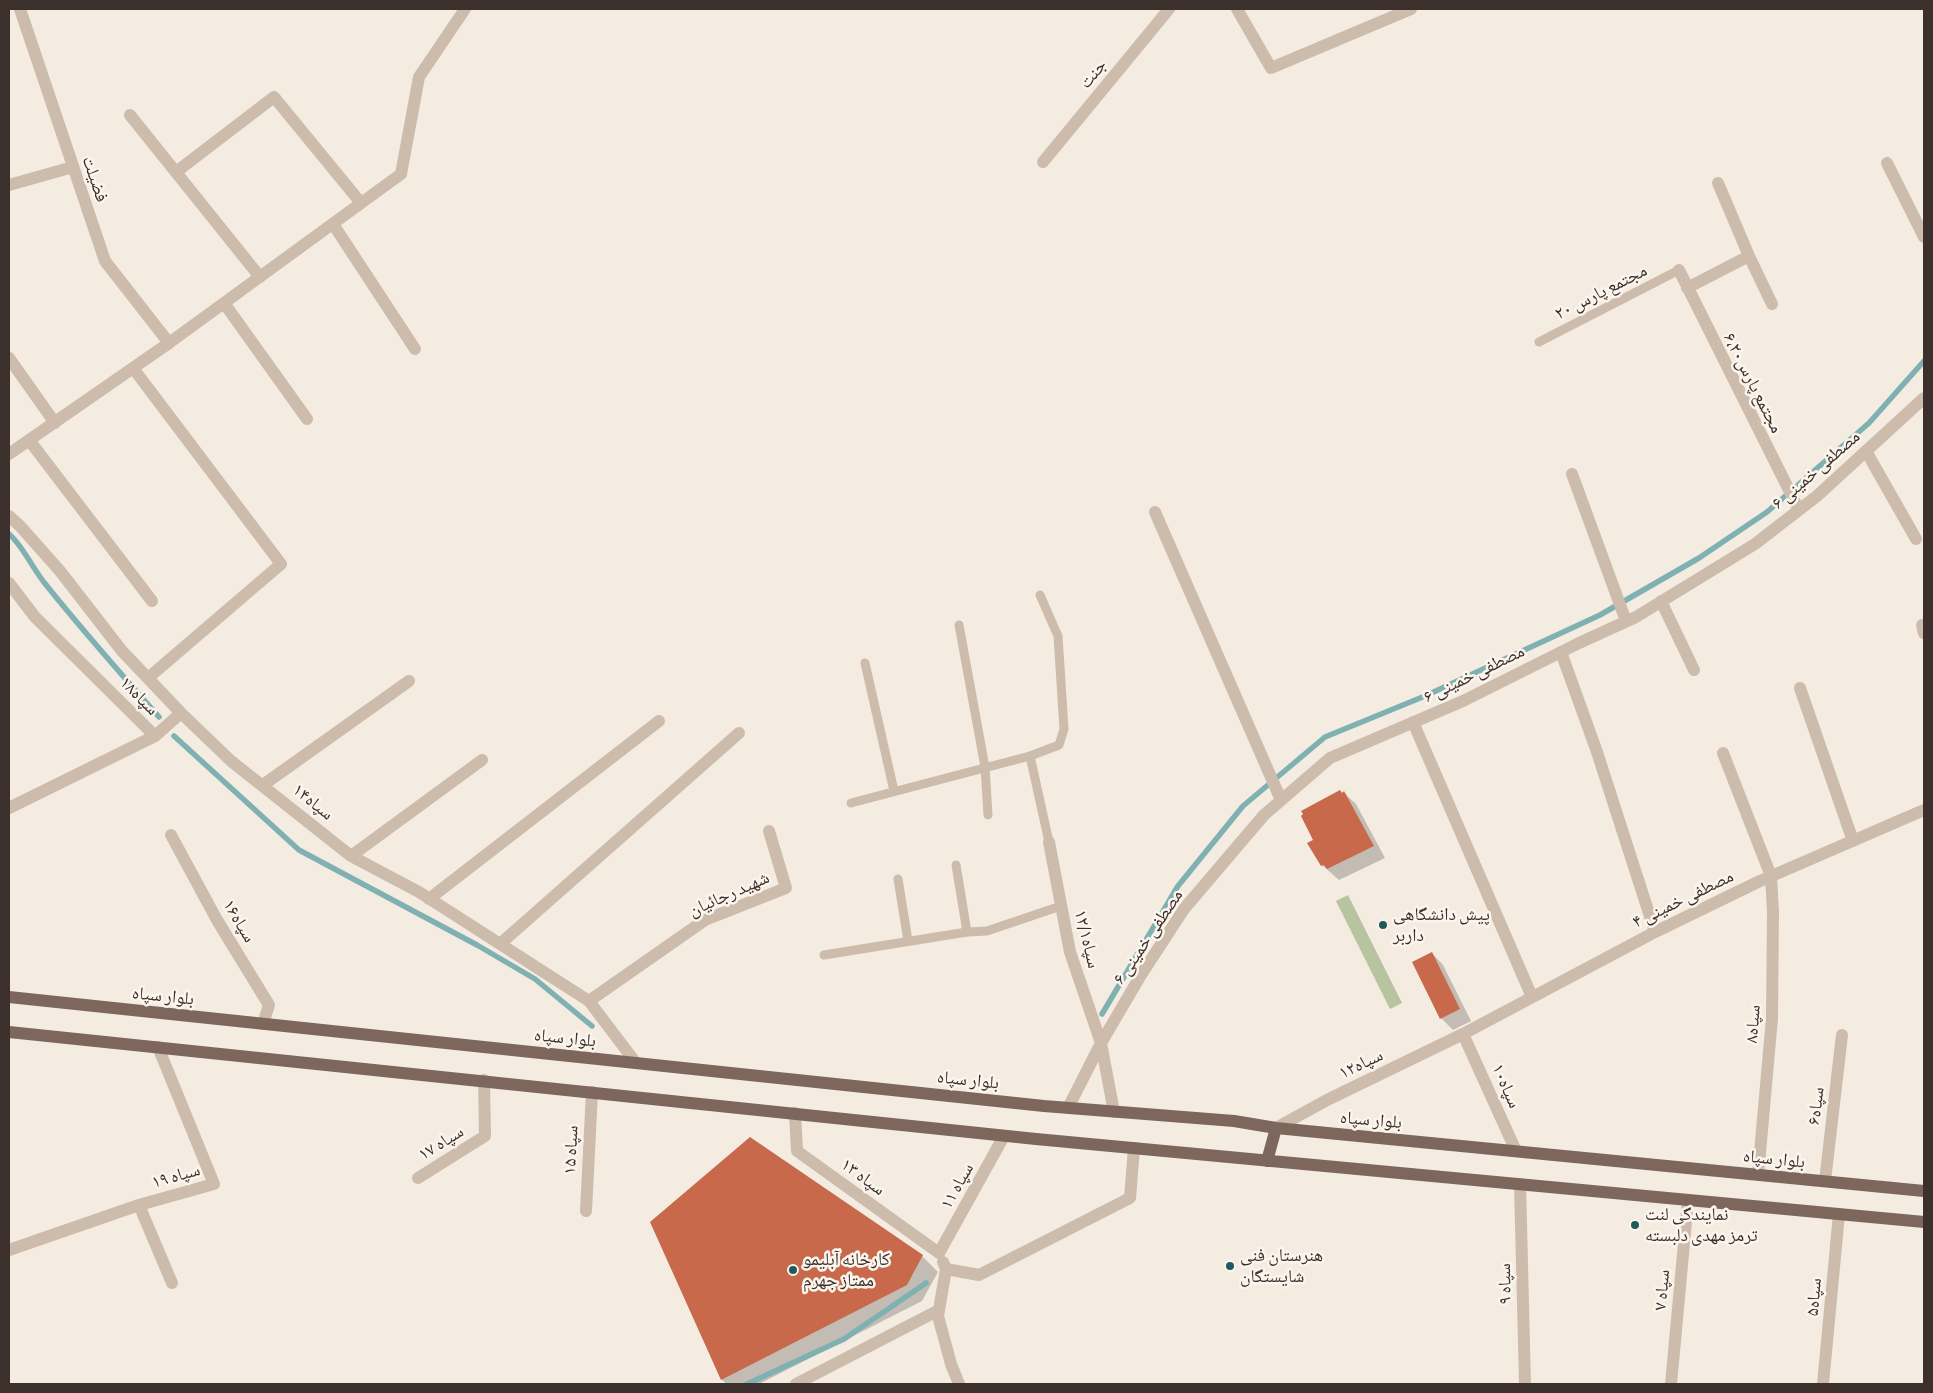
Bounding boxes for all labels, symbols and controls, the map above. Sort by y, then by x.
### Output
street label: جنت [1075,55,1111,93]
street label: فضیلت [77,153,113,205]
street label: مجتمع پارس ۲۰ [1551,260,1651,324]
street label: ۶،مجتمع پارس۲۰ [1718,329,1788,437]
street label: مصطفی خمینی ۶ [1767,426,1865,514]
street label: مصطفی خمینی ۶ [1420,640,1528,708]
street label: سپاه۱۸ [115,672,163,720]
street label: سپاه۱۴ [288,779,338,825]
street label: مصطفی خمینی ۴ [1629,865,1737,933]
street label: شهید رجائیان [685,867,773,921]
street label: مصطفی خمینی ۶ [1108,885,1188,989]
street label: سپاه۱۶ [218,896,260,946]
place label: پیش دانشگاهی داربر [1393,904,1490,946]
street label: سپاه۱۲/۱ [1069,907,1105,971]
marker: پیش دانشگاهی داربر [1377,919,1389,931]
street label: بلوار سپاه [131,982,195,1010]
street label: سپاه۸ [1741,1004,1765,1044]
street label: بلوار سپاه [533,1024,597,1052]
street label: سپاه۱۲ [1335,1044,1387,1084]
street label: سپاه۱۰ [1487,1060,1525,1112]
street label: بلوار سپاه [936,1066,1000,1094]
street label: سپاه۶ [1803,1086,1829,1126]
street label: بلوار سپاه [1339,1107,1403,1133]
street label: سپاه ۱۷ [414,1121,468,1165]
street label: سپاه ۱۵ [559,1125,583,1175]
street label: بلوار سپاه [1742,1145,1806,1173]
street label: سپاه ۱۳ [837,1154,889,1200]
street label: سپاه ۱۹ [149,1159,203,1193]
street label: سپاه ۱۱ [936,1159,978,1213]
place label: نمایندگی لنت ترمز مهدی دلبسته [1645,1204,1758,1246]
marker: نمایندگی لنت ترمز مهدی دلبسته [1629,1219,1641,1231]
place label: هنرستان فنی شایستگان [1240,1245,1323,1288]
place label: کارخانه آبلیمو ممتاز جهرم [803,1249,890,1292]
marker: هنرستان فنی شایستگان [1224,1260,1236,1272]
street label: سپاه ۹ [1494,1263,1516,1305]
marker: کارخانه آبلیمو ممتاز جهرم [787,1264,799,1276]
street label: سپاه ۷ [1649,1269,1675,1311]
street label: سپاه۵ [1802,1277,1826,1317]

